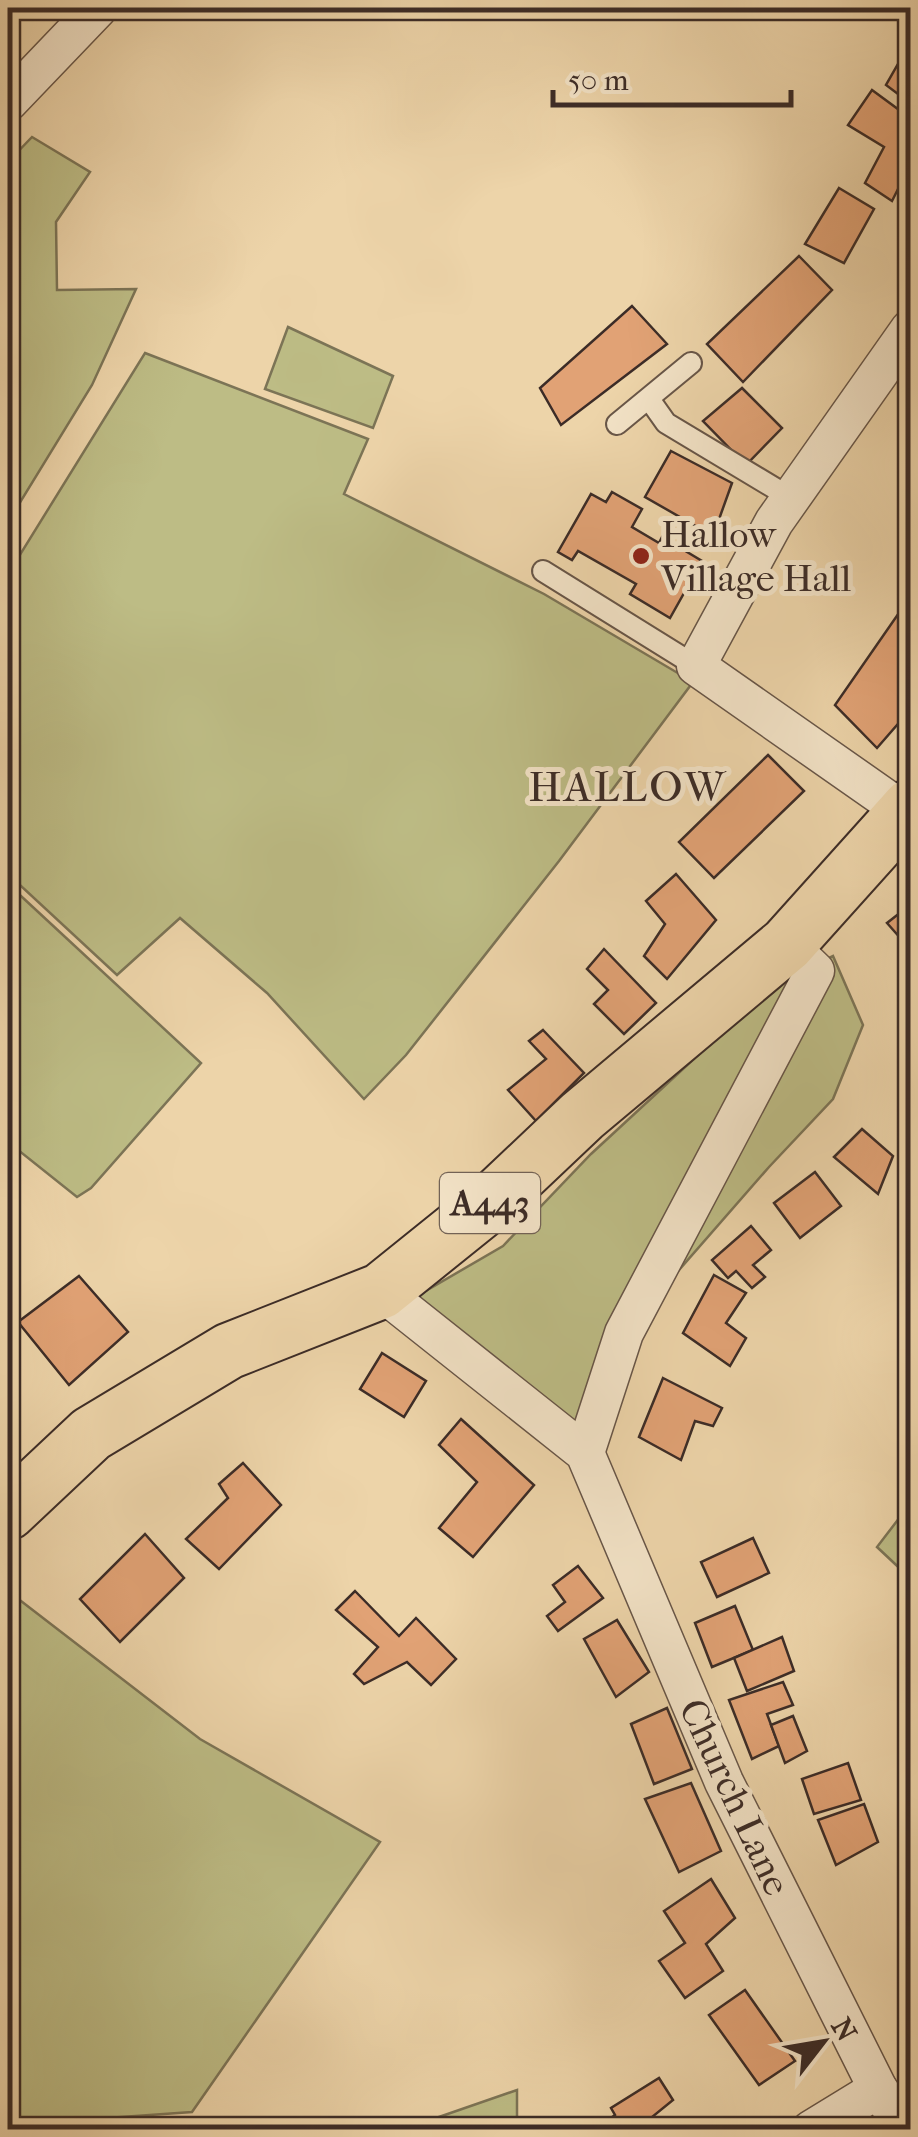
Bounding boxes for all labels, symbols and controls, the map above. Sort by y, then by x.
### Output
scale bar [553,45,790,107]
text: 50 m [568,63,629,98]
place label: Hallow Village Hall [660,512,851,601]
marker: Hallow Village Hall [630,545,652,567]
district label: HALLOW [528,763,728,812]
road number: A443 [440,1173,540,1233]
street label: Church Lane [670,1692,800,1902]
north arrow [773,1992,873,2092]
text: N [824,2012,864,2048]

